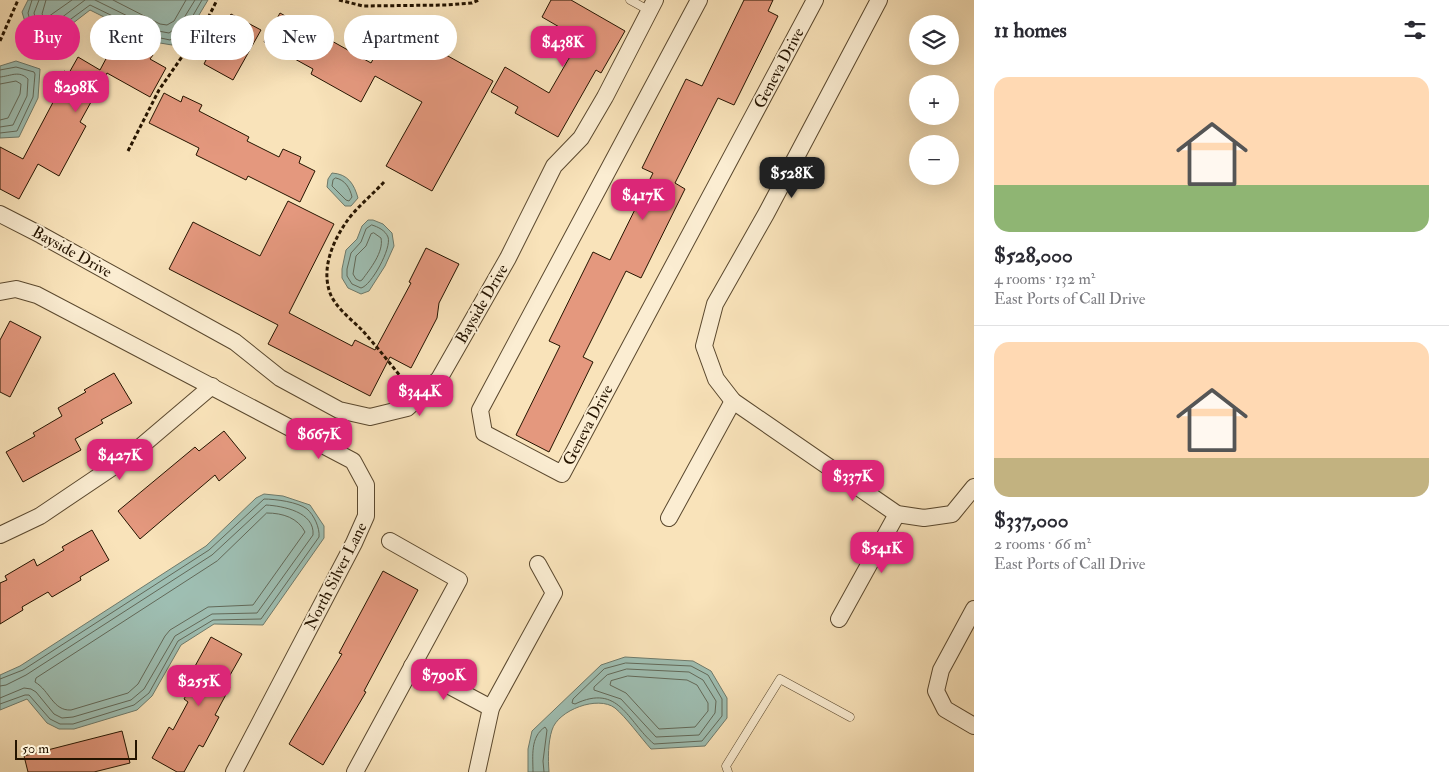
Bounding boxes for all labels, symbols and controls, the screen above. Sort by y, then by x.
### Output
chip: Buy [15,15,80,60]
chip: Rent [90,15,161,60]
chip: Filters [171,15,254,60]
chip: New [264,15,334,60]
chip: Apartment [344,15,457,60]
map controls [909,15,959,185]
button: layers [909,15,959,65]
icon: filters [1401,16,1429,44]
text: 11 homes [994,17,1067,44]
street label: Geneva Drive [749,24,809,112]
pin: $438K [528,26,598,68]
text: $438K [542,32,584,52]
pin: $298K [41,70,111,113]
button: + [909,75,959,125]
text: $298K [54,77,98,97]
icon: home [1167,109,1257,199]
button: − [909,135,959,185]
pin: $528K [757,156,827,199]
text: $528K [771,163,813,183]
pin: $417K [608,178,678,221]
text: $417K [622,185,664,205]
street label: Bayside Drive [29,222,116,282]
text: $528,000 [994,242,1073,269]
street label: Bayside Drive [451,261,513,347]
text: 4 rooms · 132 m² [994,269,1095,289]
text: East Ports of Call Drive [994,289,1145,309]
pin: $344K [385,374,455,417]
icon: home [1167,375,1257,465]
text: $344K [398,381,442,401]
street label: Geneva Drive [558,381,618,469]
pin: $667K [284,418,354,460]
text: $667K [297,424,341,444]
pin: $427K [85,438,155,481]
text: $427K [98,445,142,465]
pin: $337K [818,460,888,502]
text: $337K [833,466,873,486]
text: $337,000 [994,507,1069,534]
street label: North Silver Lane [300,519,372,633]
pin: $541K [847,532,917,574]
text: 2 rooms · 66 m² [994,534,1091,554]
text: $541K [861,538,903,558]
text: East Ports of Call Drive [994,554,1145,574]
pin: $790K [409,658,479,701]
pin: $255K [164,664,234,707]
text: $790K [422,665,466,685]
text: $255K [178,671,220,691]
scale bar [15,737,138,760]
text: 50 m [22,740,49,757]

